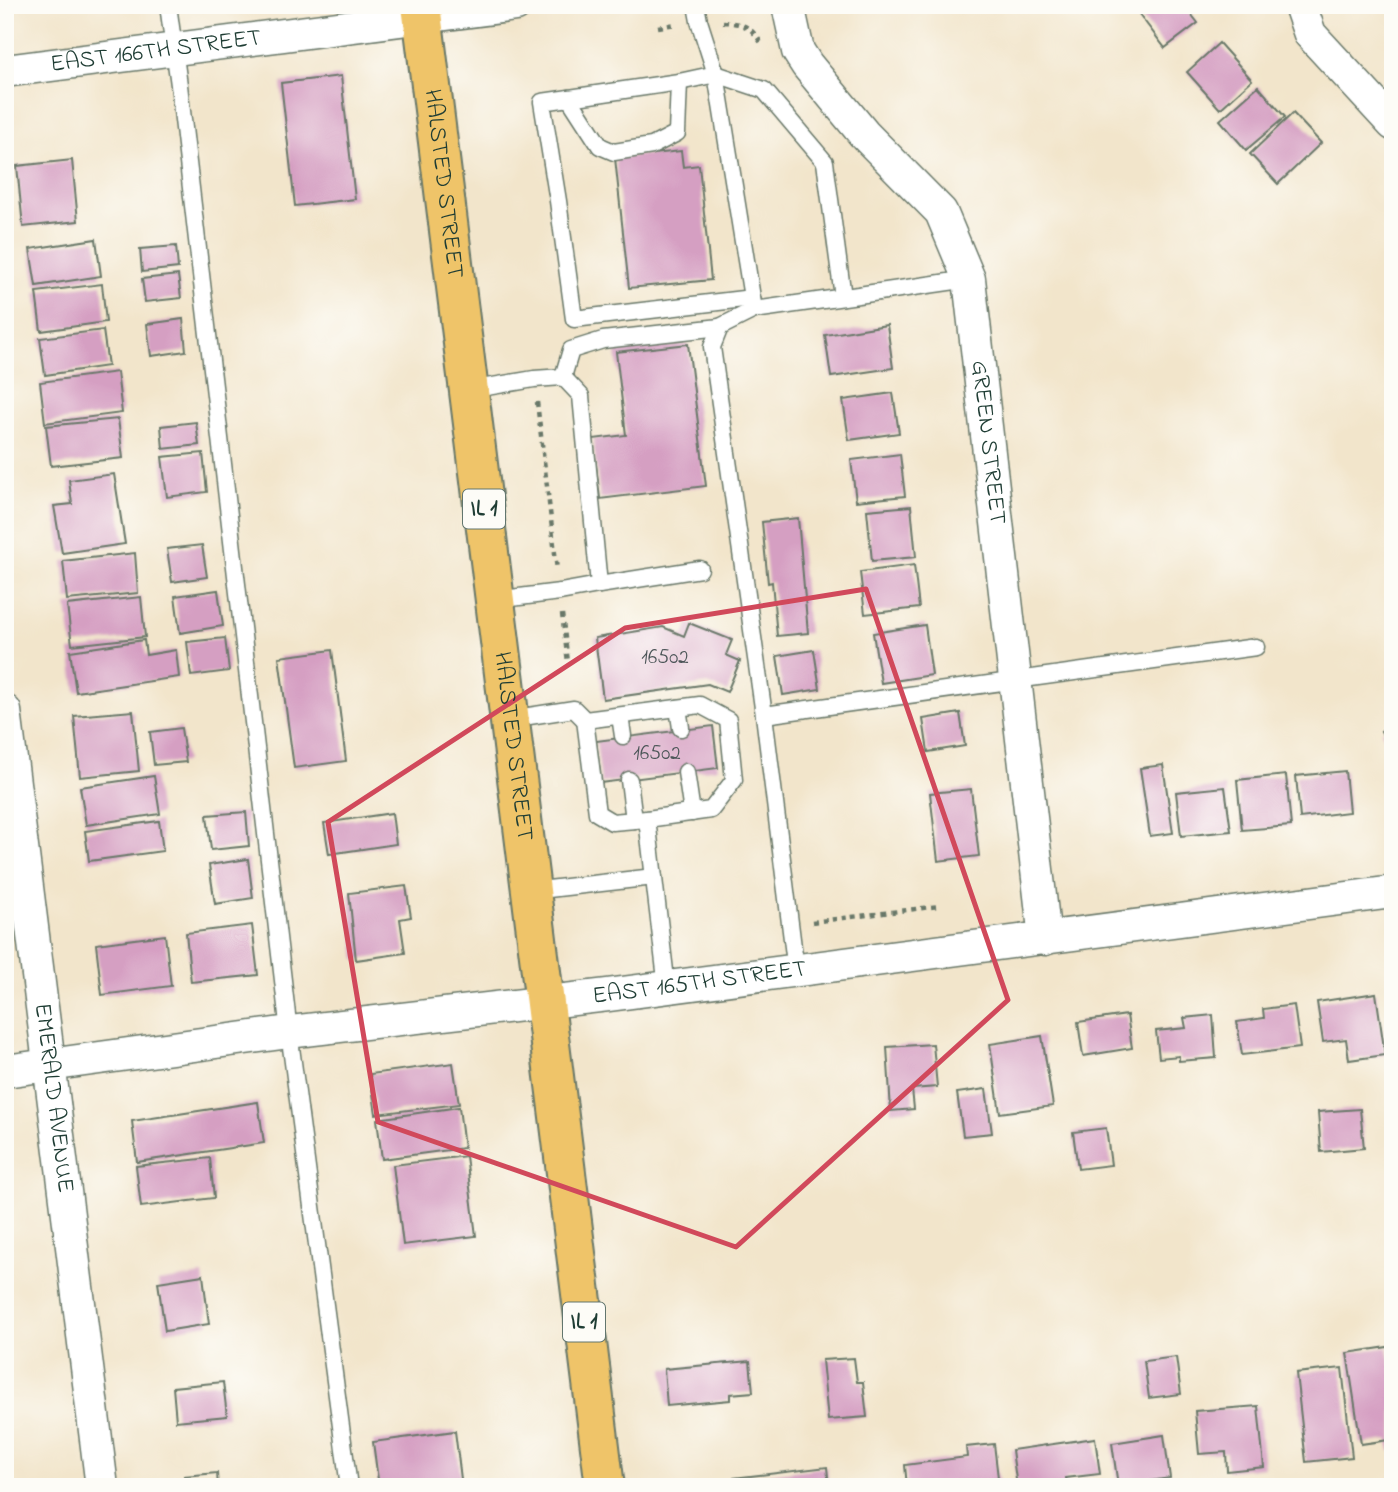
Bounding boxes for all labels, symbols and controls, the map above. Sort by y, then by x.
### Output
street label: EAST 166TH STREET [48,21,264,82]
street label: HALSTED STREET [414,87,472,280]
street label: GREEN STREET [961,359,1015,527]
road number: IL 1 [463,489,505,528]
house number: 16502 [641,643,689,673]
street label: HALSTED STREET [484,650,542,843]
house number: 16502 [633,739,681,769]
street label: EAST 165TH STREET [591,952,809,1014]
street label: EMERALD AVENUE [24,1001,83,1195]
road number: IL 1 [563,1302,605,1342]

